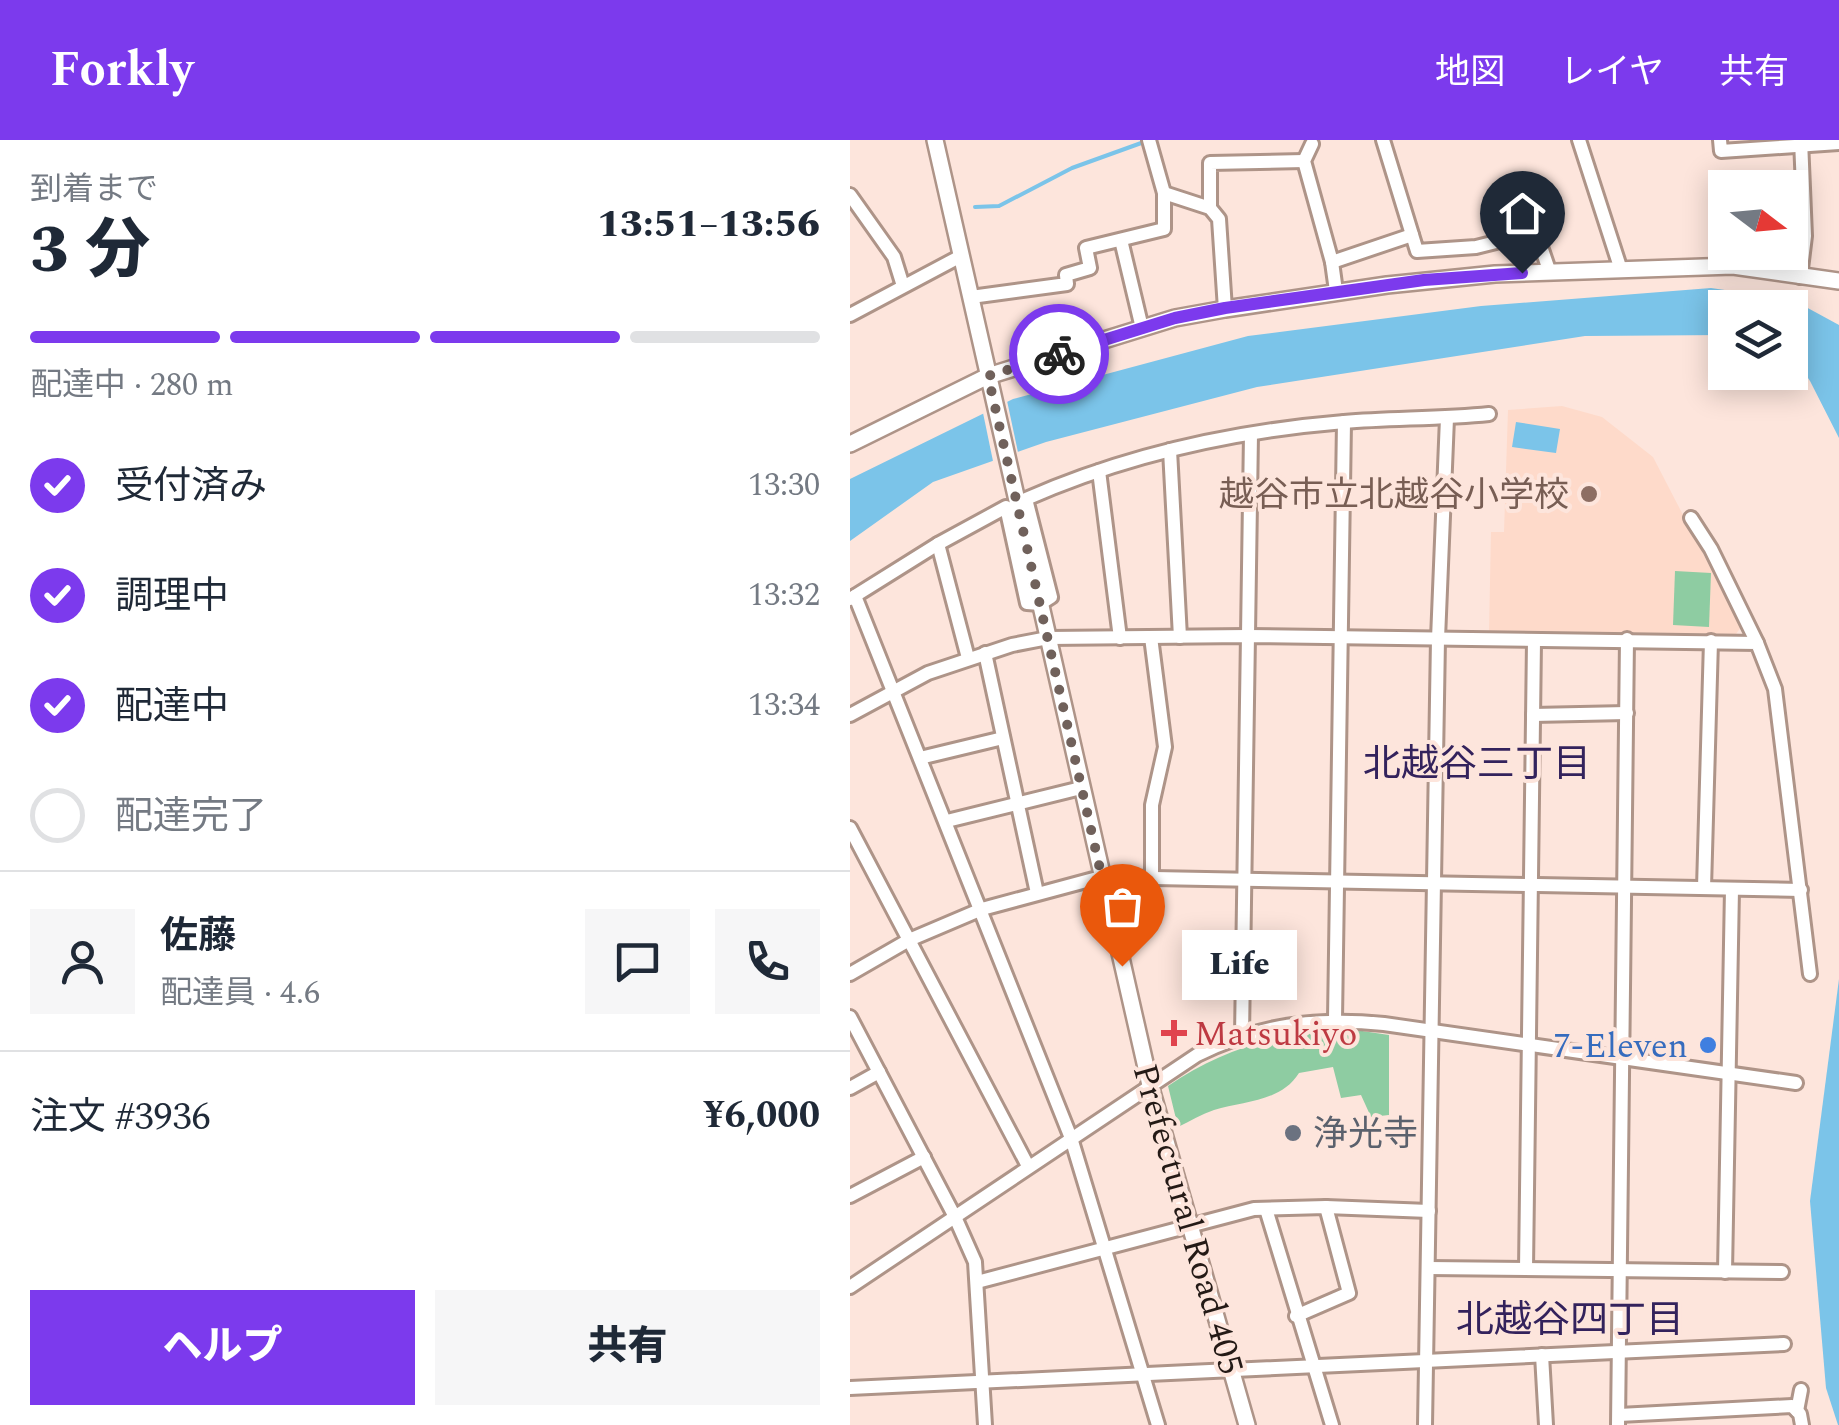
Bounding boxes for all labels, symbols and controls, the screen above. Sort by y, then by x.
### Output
text: Forkly [50,34,193,107]
text: 地図 [1435,46,1505,99]
text: レイヤ [1560,46,1664,99]
text: 共有 [1719,46,1789,99]
text: 到着まで [30,165,158,214]
north arrow [1708,170,1808,270]
map controls [1708,170,1808,390]
pin [1480,171,1565,274]
icon: home [1495,186,1550,241]
text: 13:51–13:56 [597,196,820,254]
text: 3 分 [30,202,150,301]
button: layers [1708,290,1808,390]
courier [1009,304,1109,404]
icon: bike [1032,327,1087,382]
text: 配達中 · 280 m [30,361,234,410]
icon: check [30,458,85,513]
text: 受付済み [115,458,267,516]
text: 13:30 [748,461,820,510]
place label: 越谷市立北越谷小学校 [1219,469,1569,522]
marker: 越谷市立北越谷小学校 [1578,483,1600,505]
icon: check [30,568,85,623]
text: 調理中 [115,568,229,626]
text: 13:32 [748,571,820,620]
icon: check [30,678,85,733]
text: 配達中 [115,678,229,736]
text: 13:34 [748,681,820,730]
district label: 北越谷三丁目 [1363,736,1591,794]
text: 配達完了 [115,788,267,846]
pin [1080,864,1165,967]
icon: bag [1095,879,1150,934]
text: 佐藤 [160,908,236,966]
button: person [30,909,135,1014]
button: chat [585,909,690,1014]
button: phone [715,909,820,1014]
callout: Life [1182,931,1297,1001]
text: Life [1209,940,1270,989]
text: 配達員 · 4.6 [160,969,320,1018]
place label: Matsukiyo [1194,1008,1357,1061]
place label: 7-Eleven [1553,1020,1688,1073]
marker: Matsukiyo [1163,1022,1185,1044]
marker: 7-Eleven [1697,1034,1719,1056]
street label: Prefectural Road 405 [1118,1058,1257,1381]
text: ¥6,000 [703,1087,820,1145]
text: 注文 #3936 [30,1089,211,1147]
place label: 浄光寺 [1313,1108,1418,1161]
marker: 浄光寺 [1282,1122,1304,1144]
button: ヘルプ [30,1290,415,1405]
button: 共有 [435,1290,820,1405]
district label: 北越谷四丁目 [1456,1292,1684,1350]

